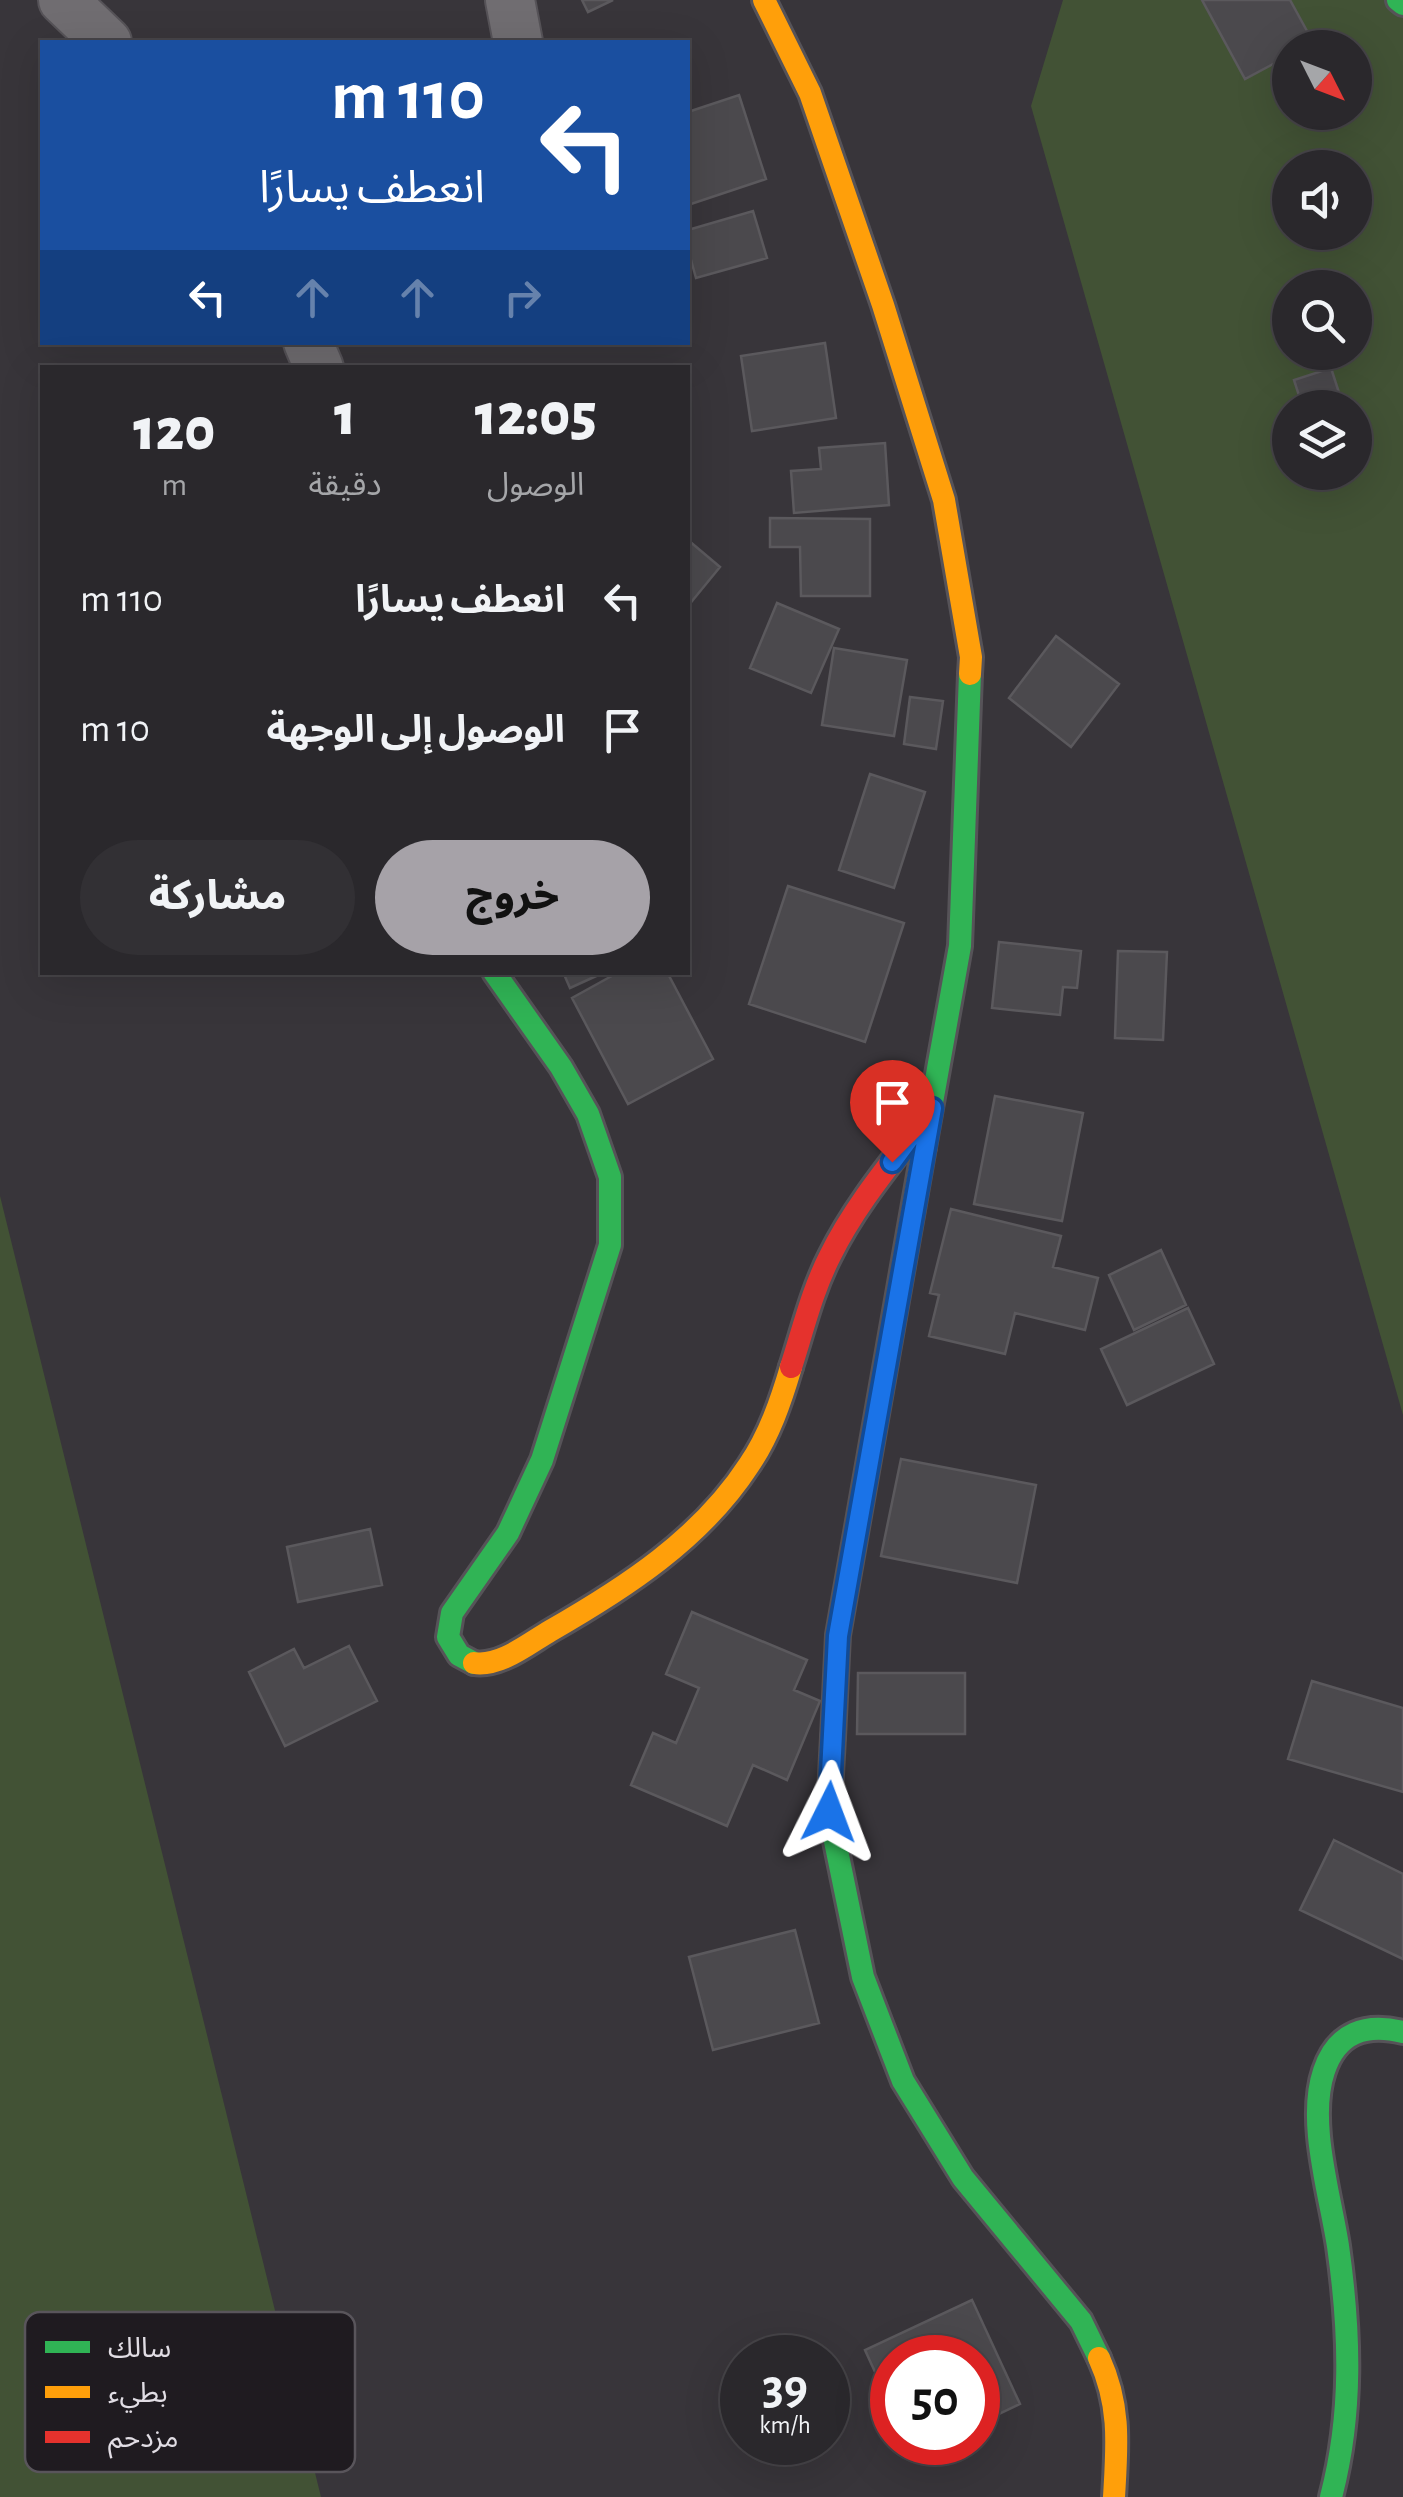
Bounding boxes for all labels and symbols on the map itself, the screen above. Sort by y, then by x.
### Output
north arrow [1272,30,1372,130]
pin [850,1060,935,1163]
position arrow [777,1760,881,1864]
legend [25,2312,355,2472]
text: سالك [108,2335,171,2363]
speed limit sign: 50 [870,2335,1000,2465]
text: بطيء [108,2380,168,2413]
text: مزدحم [108,2425,179,2459]

